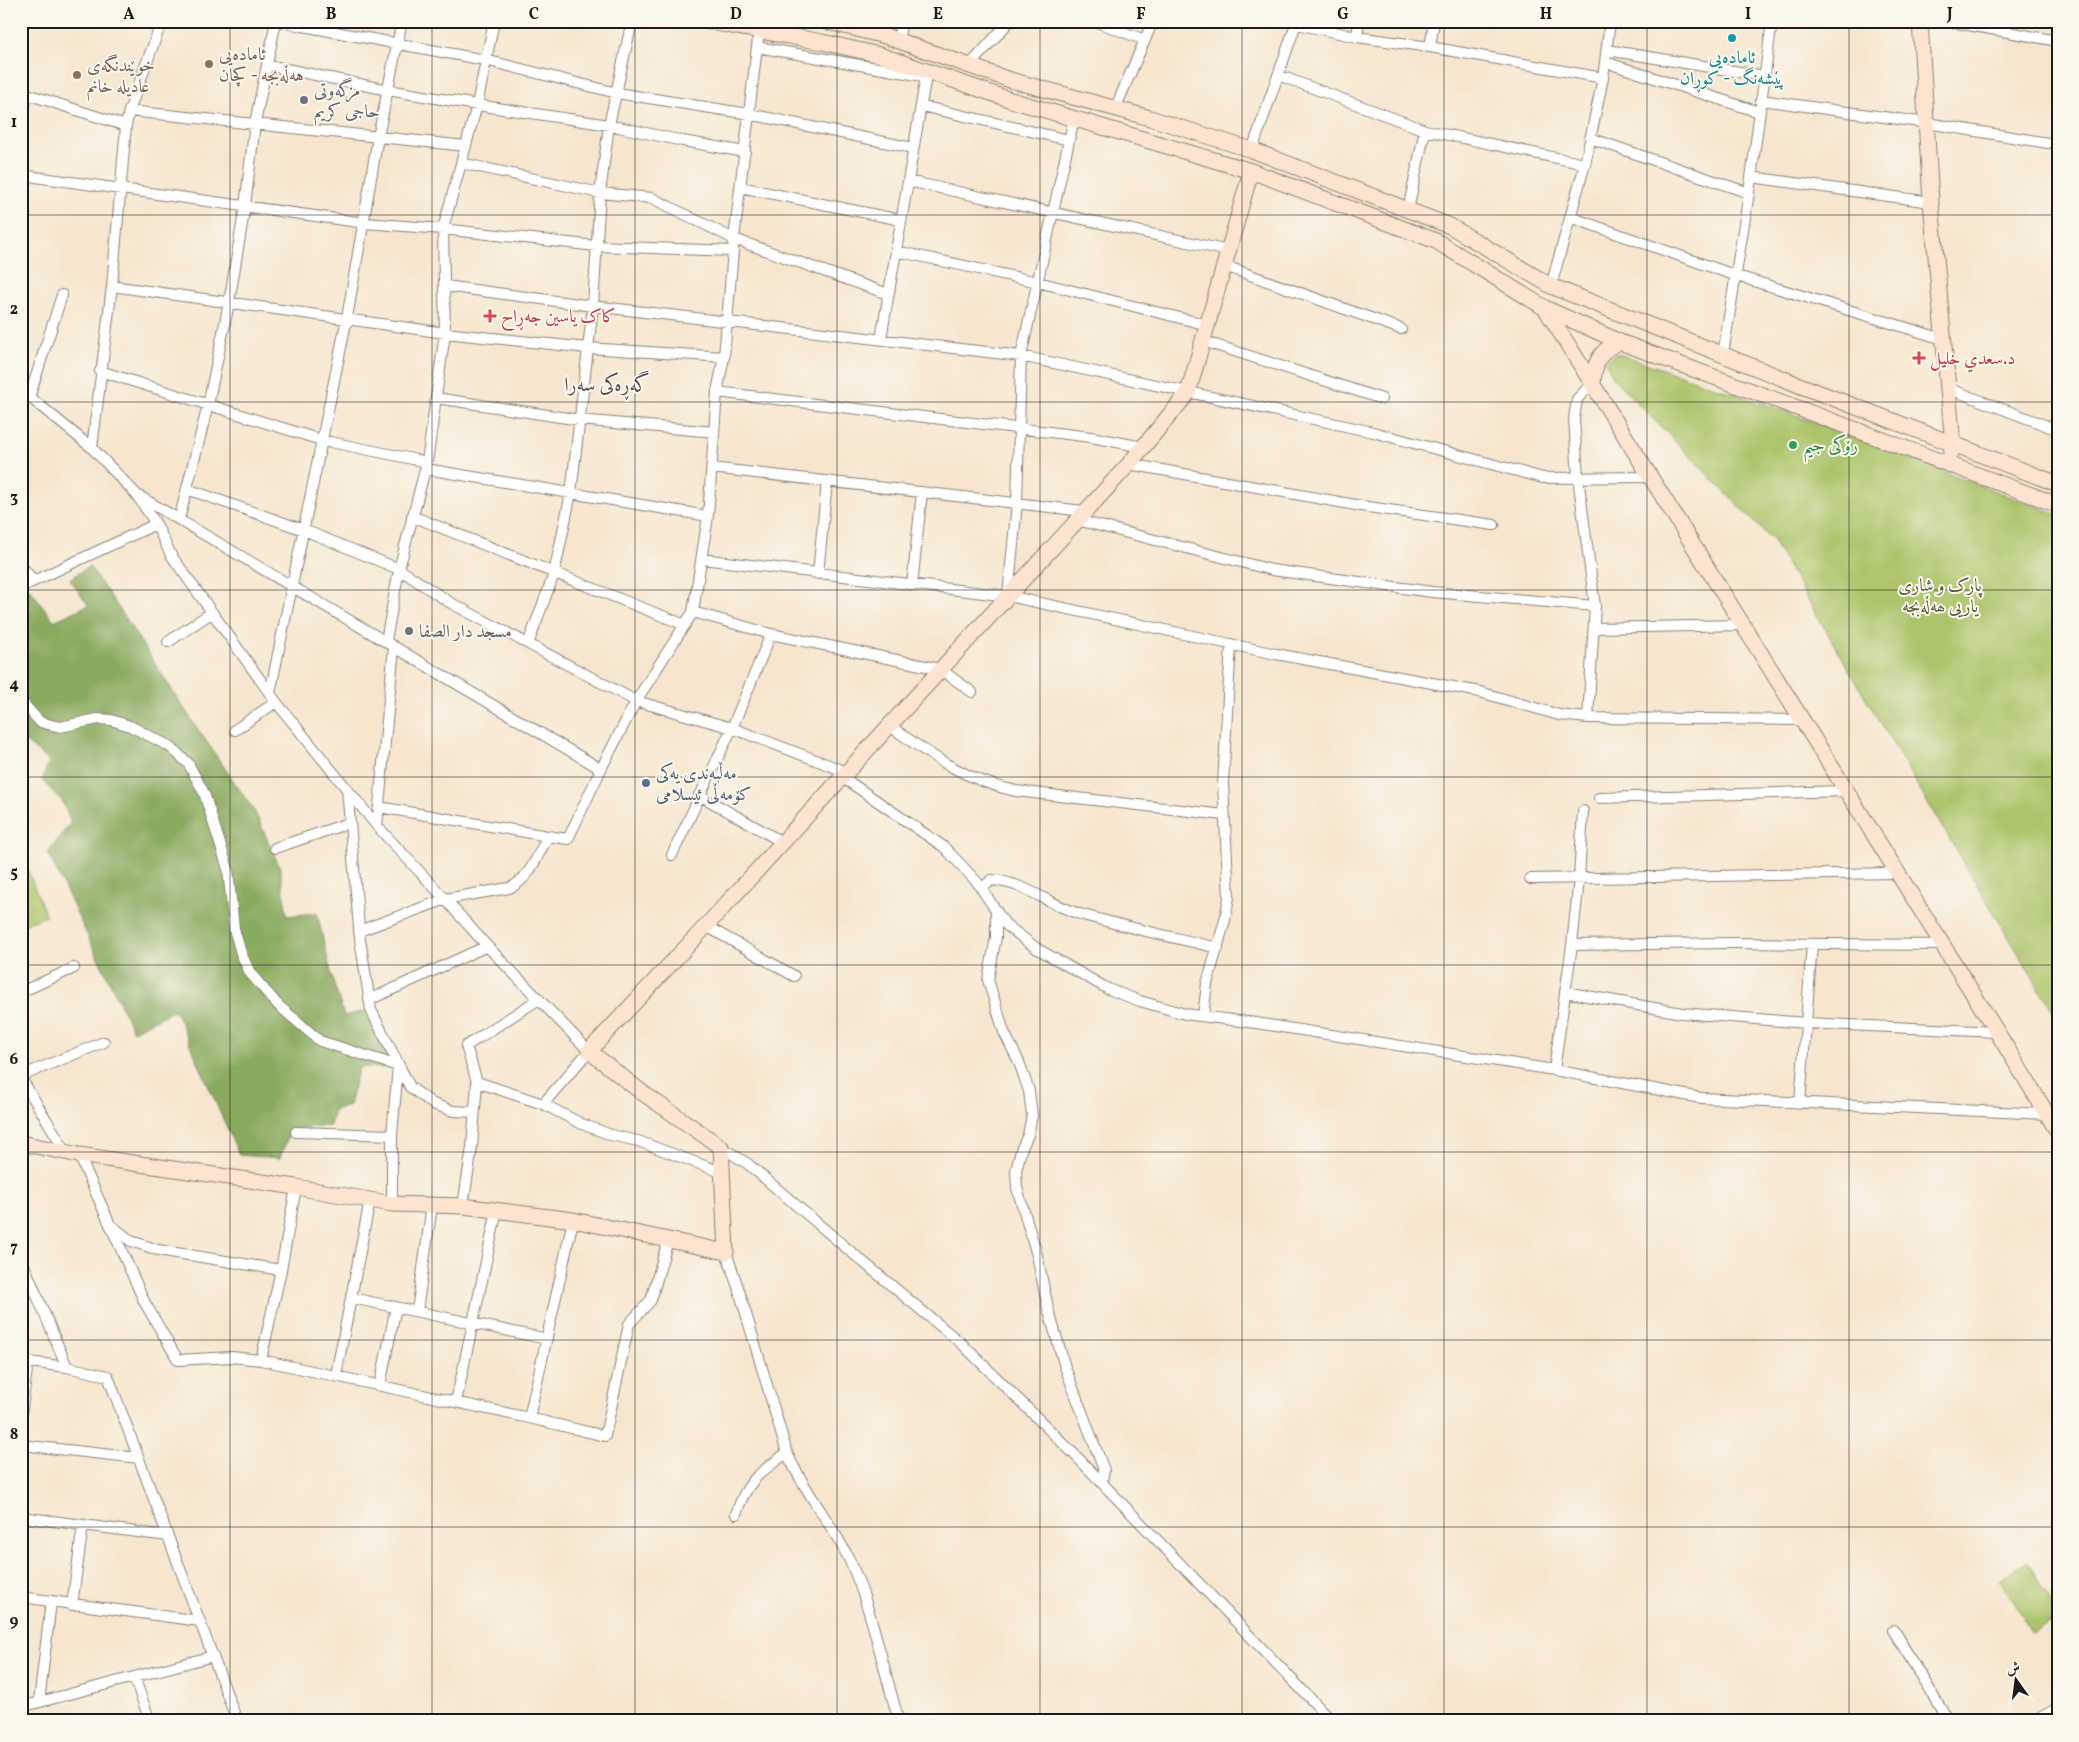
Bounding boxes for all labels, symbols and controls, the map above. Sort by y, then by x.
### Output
text: A [123,4,135,26]
text: B [326,4,337,26]
text: C [529,4,539,26]
text: D [730,4,742,26]
text: E [933,4,943,26]
text: F [1136,4,1146,26]
text: G [1337,4,1349,26]
text: H [1540,4,1552,26]
text: I [1745,4,1751,26]
text: J [1946,4,1953,26]
marker: ئامادەیی پێشەنگ - کوڕان [1726,32,1738,44]
place label: ئامادەیی هەڵەبجە - کچان [219,43,304,89]
place label: ئامادەیی پێشەنگ - کوڕان [1680,46,1784,93]
place label: خوێندنگەی عادیلە خانم [87,54,155,102]
marker: ئامادەیی هەڵەبجە - کچان [203,58,215,70]
marker: خوێندنگەی عادیلە خانم [71,69,83,81]
place label: مزگە‌وتی حاجی كریم [314,77,380,127]
marker: مزگە‌وتی حاجی كریم [298,94,310,106]
text: 1 [11,112,17,134]
text: 2 [10,299,18,321]
place label: کاک یاسین جەڕاح [501,305,616,332]
marker: کاک یاسین جەڕاح [483,309,497,323]
place label: د.سعدي خليل [1930,347,2015,373]
marker: د.سعدي خليل [1912,351,1926,365]
district label: گەڕەکی سەرا [564,370,650,400]
place label: رۆکی جیم [1803,433,1858,463]
marker: رۆکی جیم [1787,439,1799,451]
text: 3 [10,487,18,509]
park label: پارک و شاری یاریی ھەڵەبجە [1898,574,1983,620]
place label: مسجد دار الصفا [419,620,512,645]
marker: مسجد دار الصفا [403,625,415,637]
text: 4 [9,674,19,696]
place label: مەڵبەندی یەکی کۆمەڵی ئیسلامی [656,761,751,808]
marker: مەڵبەندی یەکی کۆمەڵی ئیسلامی [640,777,652,789]
text: 5 [10,862,18,884]
text: 6 [10,1049,19,1071]
text: 7 [10,1237,18,1259]
text: 8 [10,1424,18,1446]
text: 9 [10,1611,19,1633]
north arrow [1992,1654,2042,1704]
text: ش [2004,1658,2022,1680]

